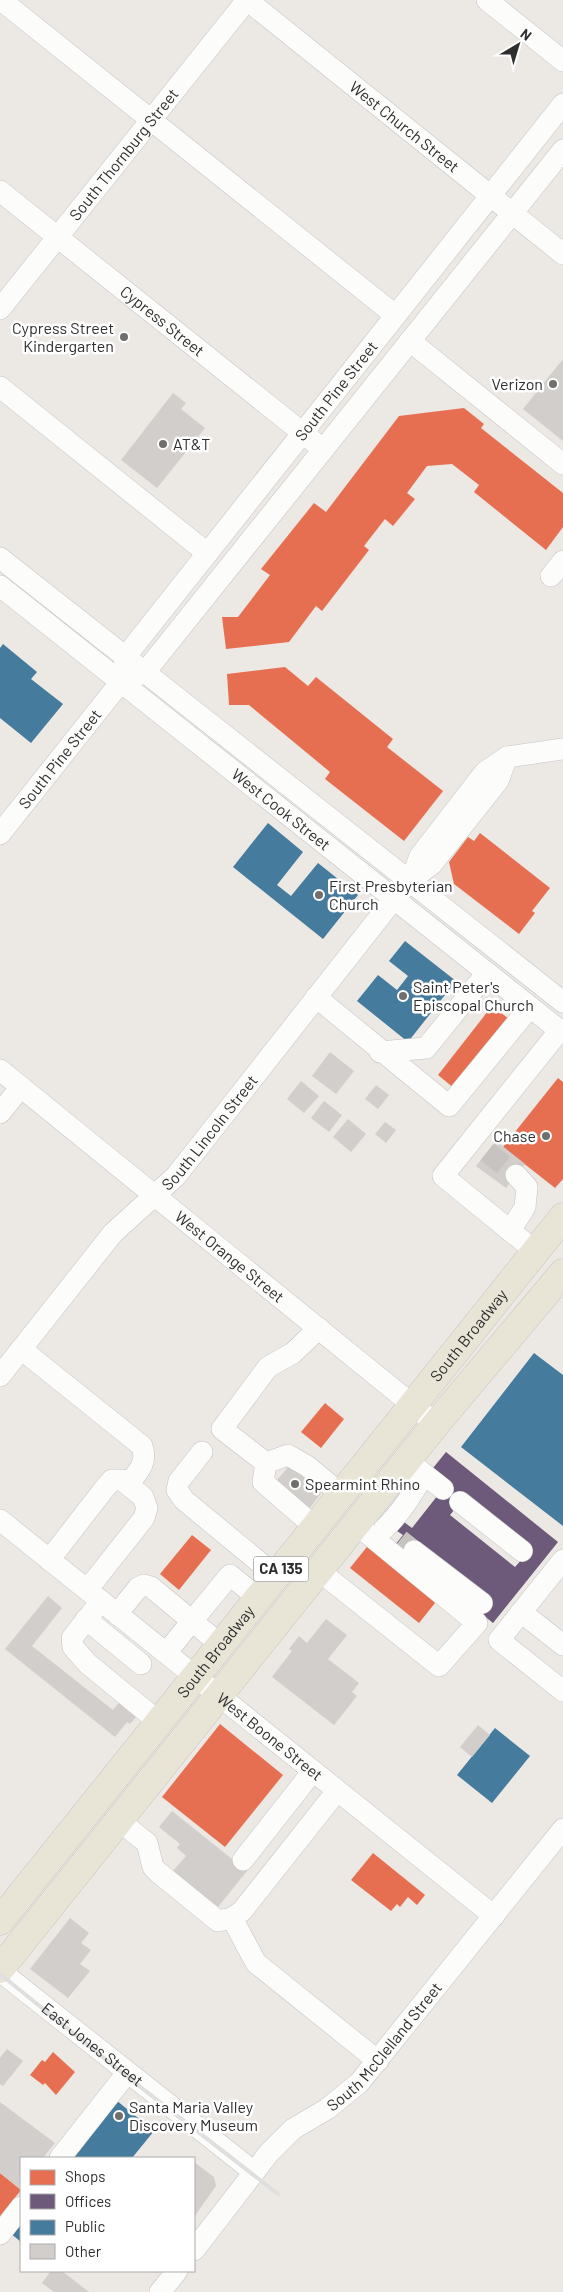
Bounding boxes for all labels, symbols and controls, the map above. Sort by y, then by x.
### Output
north arrow [493,20,543,70]
text: N [517,25,535,44]
street label: West Church Street [346,76,463,176]
street label: South Thornburg Street [65,84,182,224]
street label: Cypress Street [117,281,209,360]
place label: Cypress Street Kindergarten [12,318,114,355]
marker: Cypress Street Kindergarten [118,331,130,343]
street label: South Pine Street [290,337,381,444]
place label: Verizon [491,374,543,393]
marker: Verizon [547,378,559,390]
place label: AT&T [173,434,210,453]
marker: AT&T [157,438,169,450]
street label: South Pine Street [14,705,105,812]
street label: West Cook Street [228,764,335,854]
place label: First Presbyterian Church [329,876,453,913]
marker: First Presbyterian Church [313,889,325,901]
place label: Saint Peter's Episcopal Church [413,977,534,1014]
marker: Saint Peter's Episcopal Church [397,990,409,1002]
street label: South Lincoln Street [157,1071,261,1194]
place label: Chase [493,1126,536,1145]
marker: Chase [540,1130,552,1142]
street label: West Orange Street [172,1206,288,1306]
street label: South Broadway [425,1285,511,1385]
place label: Spearmint Rhino [305,1474,420,1493]
marker: Spearmint Rhino [289,1478,301,1490]
road number: CA 135 [254,1556,308,1582]
street label: South Broadway [172,1601,258,1701]
street label: West Boone Street [214,1688,327,1784]
street label: South McClelland Street [322,1978,445,2115]
street label: East Jones Street [38,1998,147,2090]
place label: Santa Maria Valley Discovery Museum [129,2097,258,2134]
marker: Santa Maria Valley Discovery Museum [113,2110,125,2122]
legend [20,2157,195,2272]
text: Shops [65,2167,105,2185]
text: Offices [65,2192,111,2210]
text: Public [65,2217,105,2235]
text: Other [65,2242,102,2260]

